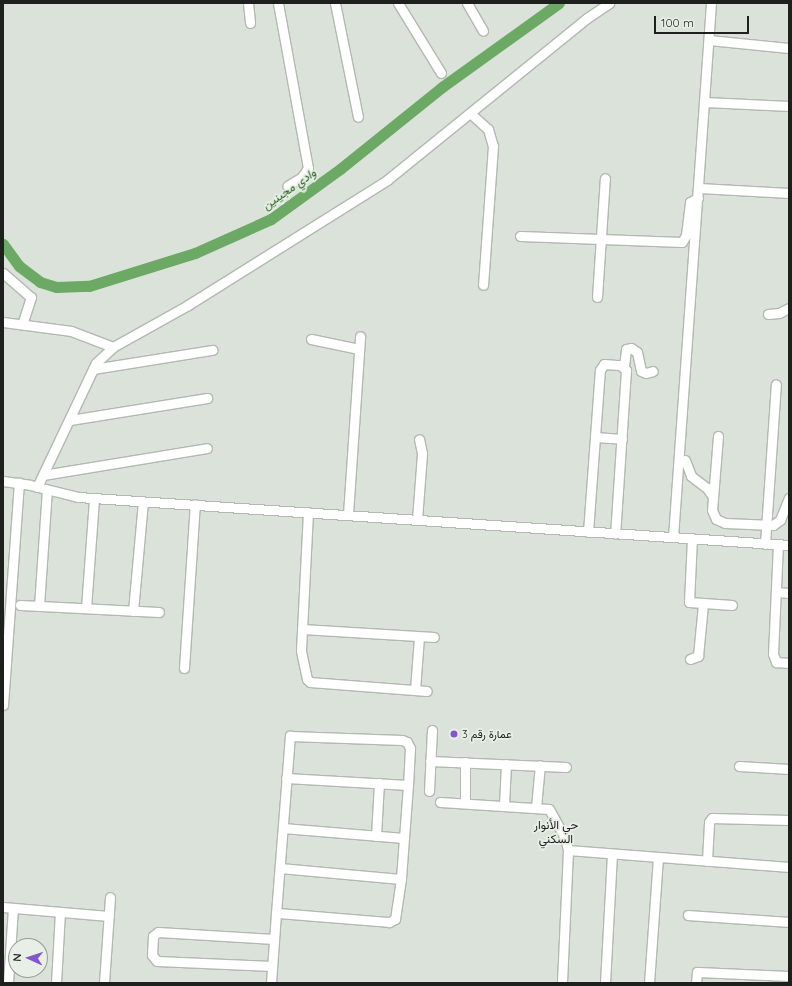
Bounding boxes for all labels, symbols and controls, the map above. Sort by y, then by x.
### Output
scale bar [656,8,751,34]
text: 100 m [661,15,694,30]
water label: وادي مجينين [259,165,319,213]
place label: عمارة رقم 3 [462,727,512,741]
marker: عمارة رقم 3 [449,729,459,739]
district label: حي الأنوار السكني [534,818,578,846]
north arrow [8,938,48,978]
text: N [10,953,24,962]

